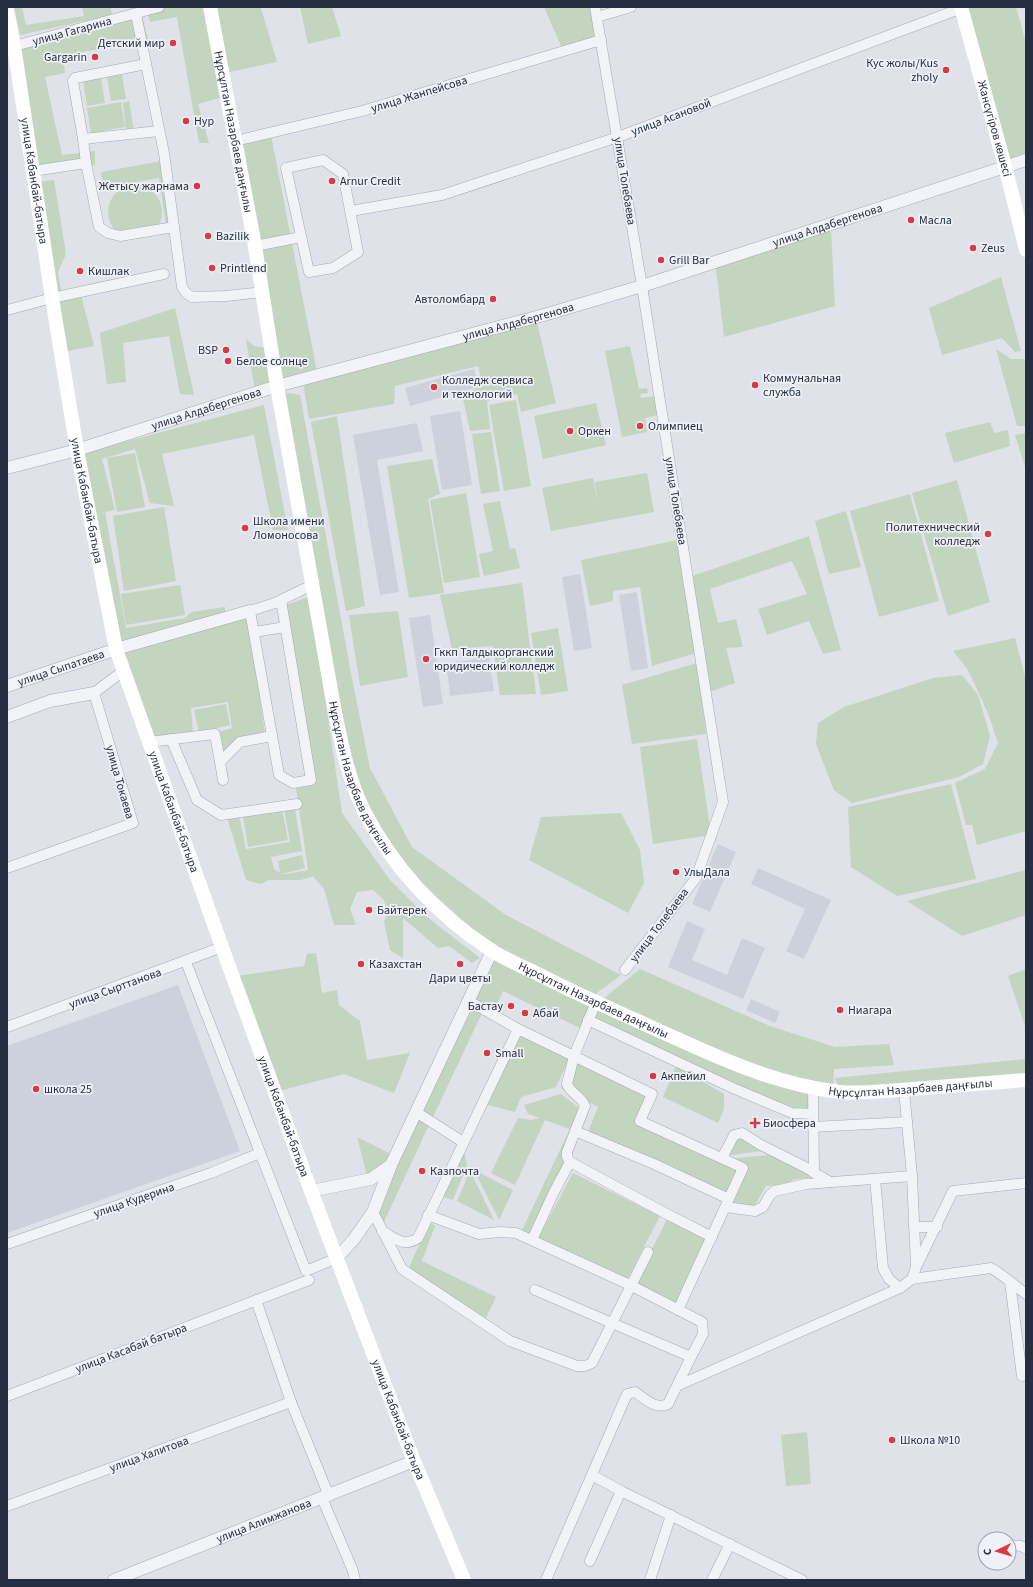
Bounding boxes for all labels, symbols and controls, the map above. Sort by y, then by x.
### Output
street label: улица Гагарина [31,13,114,50]
place label: Детский мир [98,35,165,52]
marker: Детский мир [168,38,178,48]
place label: Gargarin [44,49,87,66]
street label: Нұрсұлтан Назарбаев даңғылы [209,50,257,214]
marker: Gargarin [90,52,100,62]
place label: Кус жолы/Kus zholy [866,55,938,86]
marker: Кус жолы/Kus zholy [941,65,951,75]
street label: улица Жанпейсова [369,72,469,117]
street label: Жансүгіров көшесі [973,79,1015,179]
street label: улица Асановой [629,94,714,141]
place label: Нур [194,113,214,130]
street label: улица Кабанбай-батыра [16,116,52,245]
marker: Нур [181,116,191,126]
street label: улица Толебаева [609,136,640,226]
place label: Arnur Credit [340,173,401,190]
marker: Arnur Credit [327,176,337,186]
place label: Жетысу жарнама [99,178,189,195]
marker: Жетысу жарнама [192,181,202,191]
street label: улица Алдабергенова [771,200,885,252]
place label: Масла [919,212,952,229]
marker: Масла [906,215,916,225]
place label: Bazilik [216,228,249,245]
marker: Bazilik [203,231,213,241]
place label: Zeus [981,240,1005,257]
marker: Zeus [968,243,978,253]
place label: Grill Bar [669,252,710,269]
marker: Grill Bar [656,255,666,265]
place label: Printlend [220,260,267,277]
place label: Кишлак [88,263,129,280]
marker: Printlend [207,263,217,273]
marker: Кишлак [75,266,85,276]
place label: Автоломбард [415,291,486,308]
marker: Автоломбард [488,294,498,304]
street label: улица Алдабергенова [461,299,576,345]
place label: BSP [198,342,218,359]
marker: BSP [221,345,231,355]
place label: Белое солнце [236,353,308,370]
marker: Белое солнце [223,356,233,366]
place label: Коммунальная служба [763,370,841,401]
place label: Колледж сервиса и технологий [442,372,533,403]
marker: Коммунальная служба [750,380,760,390]
marker: Колледж сервиса и технологий [429,382,439,392]
street label: улица Алдабергенова [149,384,264,435]
place label: Олимпиец [648,418,703,435]
marker: Олимпиец [635,421,645,431]
place label: Оркен [578,423,611,440]
marker: Оркен [565,426,575,436]
street label: улица Кабанбай-батыра [66,436,107,565]
street label: улица Толебаева [660,456,691,546]
place label: Школа имени Ломоносова [253,513,324,544]
place label: Политехнический колледж [885,519,981,550]
marker: Школа имени Ломоносова [240,523,250,533]
marker: Политехнический колледж [983,529,993,539]
place label: Гккп Талдыкорганский юридический колледж [434,644,555,675]
street label: улица Сыпатаева [15,646,107,691]
marker: Гккп Талдыкорганский юридический колледж [421,654,431,664]
street label: Нұрсұлтан Назарбаев даңғылы [324,700,396,859]
street label: улица Токаева [101,743,138,821]
street label: улица Кабанбай-батыра [144,749,203,875]
place label: УлыДала [684,864,730,881]
marker: УлыДала [671,867,681,877]
street label: улица Толебаева [626,885,693,966]
place label: Байтерек [377,902,427,919]
marker: Байтерек [364,905,374,915]
place label: Казахстан [369,956,422,973]
street label: Нұрсұлтан Назарбаев даңғылы [515,958,671,1043]
marker: Казахстан [356,959,366,969]
marker: Дари цветы [455,959,465,969]
street label: улица Сырттанова [67,964,164,1013]
place label: Дари цветы [429,970,491,987]
place label: Бастау [468,998,503,1015]
marker: Бастау [506,1001,516,1011]
place label: Ниагара [848,1002,892,1019]
place label: Абай [533,1005,559,1022]
marker: Ниагара [835,1005,845,1015]
marker: Абай [520,1008,530,1018]
place label: Small [495,1045,524,1062]
marker: Small [482,1048,492,1058]
street label: улица Кабанбай-батыра [253,1054,313,1179]
place label: Акпейил [661,1068,706,1085]
marker: Акпейил [648,1071,658,1081]
street label: Нұрсұлтан Назарбаев даңғылы [827,1075,993,1102]
place label: школа 25 [44,1081,92,1098]
marker: школа 25 [31,1084,41,1094]
place label: Биосфера [763,1115,816,1132]
marker: Биосфера [750,1118,760,1128]
place label: Казпочта [430,1163,479,1180]
marker: Казпочта [417,1166,427,1176]
street label: улица Кудерина [91,1179,177,1222]
street label: улица Касабай батыра [73,1319,189,1378]
street label: улица Кабанбай-батыра [367,1357,429,1482]
street label: улица Халитова [107,1432,191,1477]
place label: Школа №10 [900,1432,960,1449]
marker: Школа №10 [887,1435,897,1445]
street label: улица Алимжанова [214,1495,314,1548]
north arrow [977,1531,1017,1571]
text: С [980,1547,995,1556]

